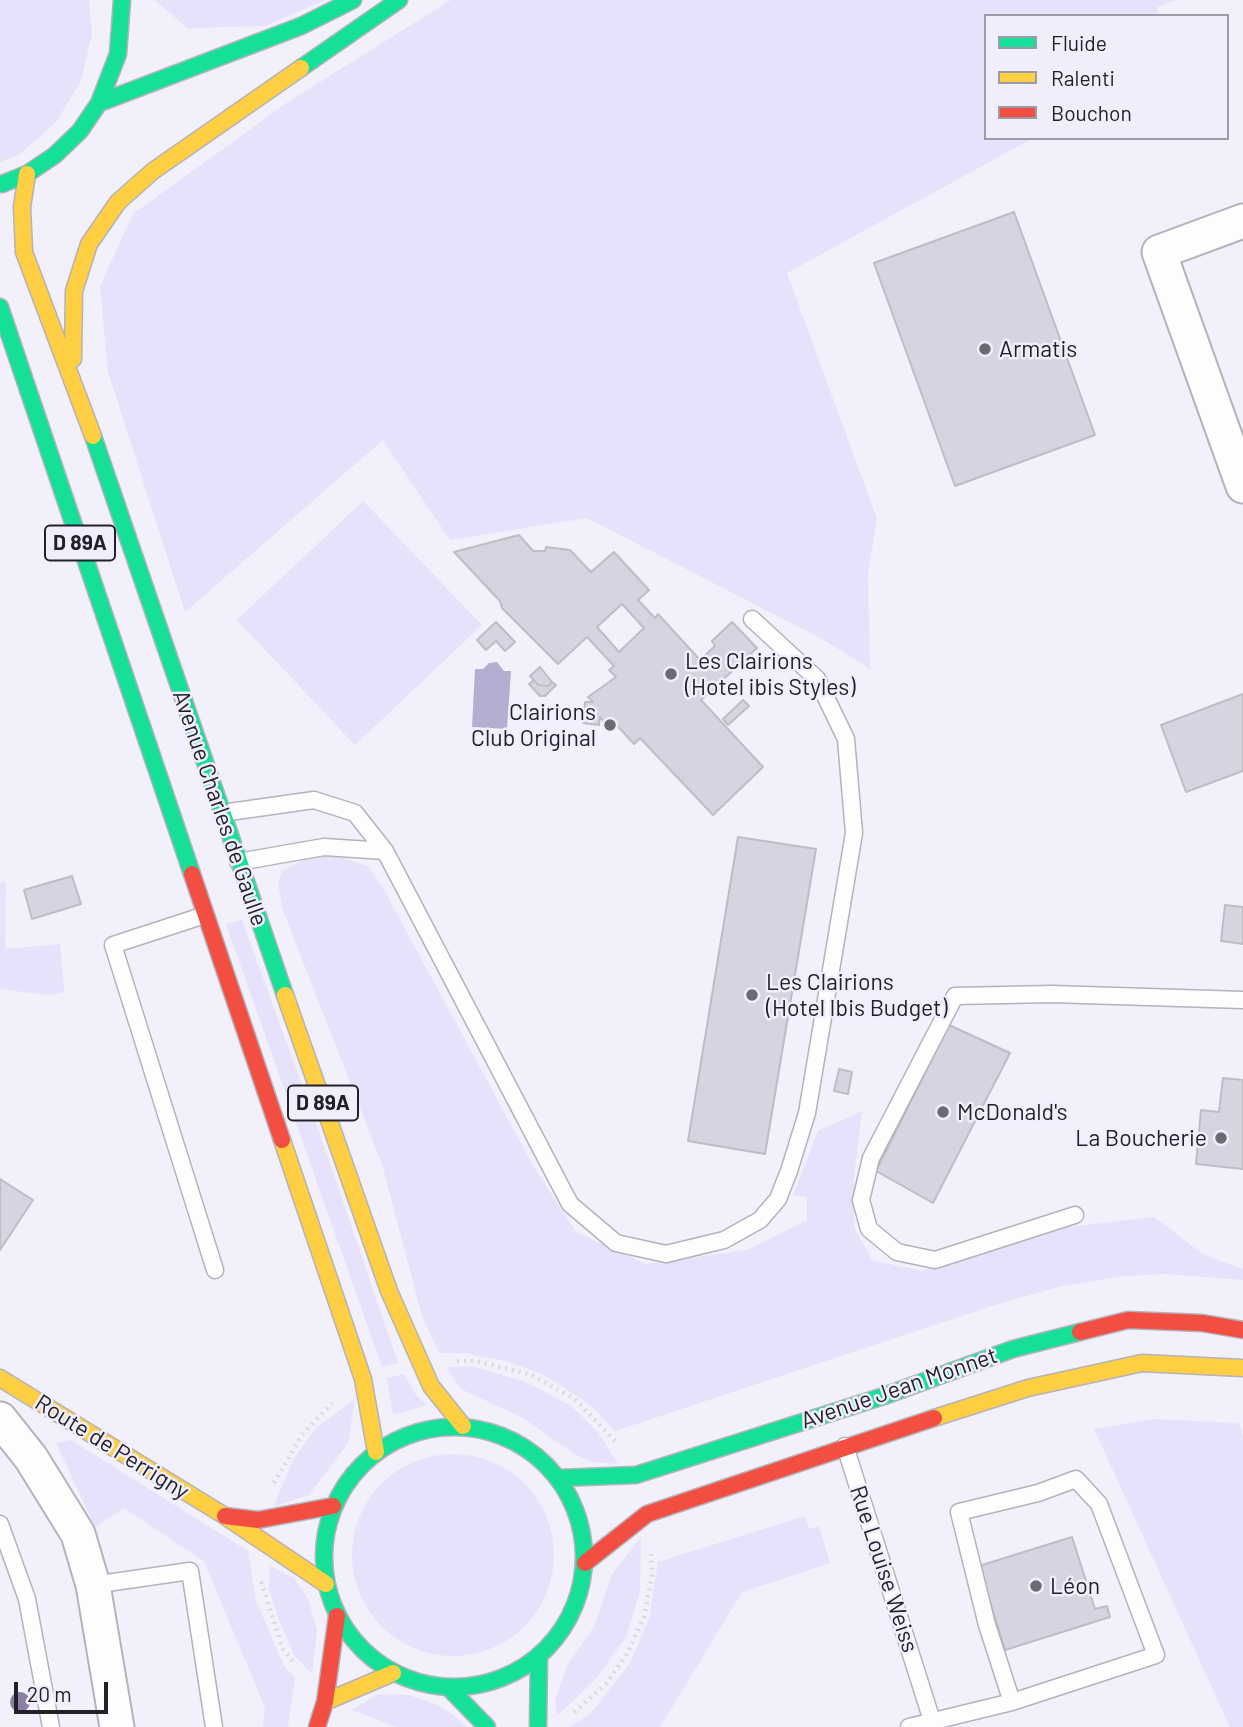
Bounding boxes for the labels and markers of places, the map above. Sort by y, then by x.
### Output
place label: Armatis [999,335,1077,363]
marker: Armatis [977,341,993,357]
place label: Les Clairions (Hotel ibis Styles) [685,647,855,701]
marker: Les Clairions (Hotel ibis Styles) [663,666,679,682]
place label: Clairions Club Original [471,698,596,752]
marker: Clairions Club Original [602,717,618,733]
place label: Les Clairions (Hotel Ibis Budget) [766,968,947,1022]
marker: Les Clairions (Hotel Ibis Budget) [744,987,760,1003]
place label: McDonald's [957,1098,1068,1126]
marker: McDonald's [935,1104,951,1120]
place label: La Boucherie [1075,1124,1207,1152]
marker: La Boucherie [1213,1130,1229,1146]
place label: Léon [1050,1572,1100,1600]
marker: Léon [1028,1578,1044,1594]

